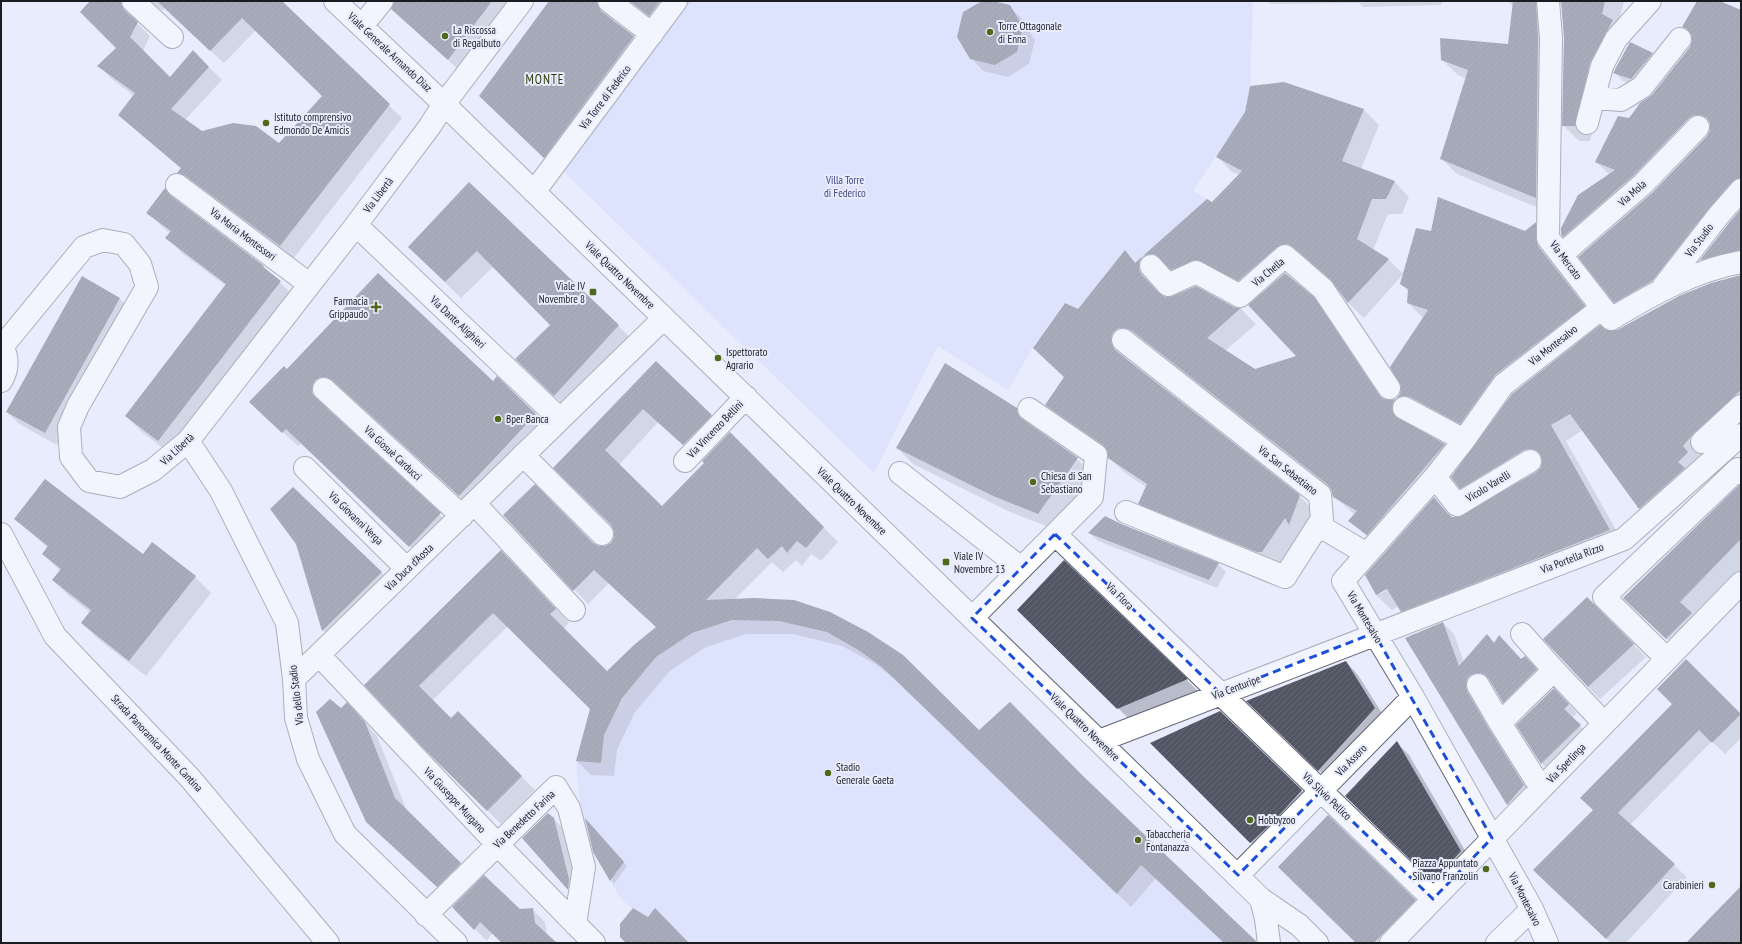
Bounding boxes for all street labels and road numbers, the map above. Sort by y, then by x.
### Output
street label: Viale Generale Armando Diaz [344,9,435,95]
street label: Via Torre di Federico [576,62,634,133]
street label: Via Libertà [359,174,396,216]
street label: Via Mola [1614,177,1649,210]
street label: Via Maria Montessori [206,204,279,263]
street label: Via Studio [1681,220,1716,260]
street label: Viale Quattro Novembre [581,237,658,312]
street label: Via Mercato [1546,237,1585,282]
street label: Via Chella [1248,254,1287,290]
street label: Via Dante Alighieri [427,292,489,351]
street label: Via Montesalvo [1525,321,1580,369]
street label: Via Vincenzo Bellini [683,397,746,461]
street label: Via Giosuè Carducci [360,422,425,483]
street label: Via Libertà [156,430,197,469]
street label: Via San Sebastiano [1255,442,1321,498]
street label: Viale Quattro Novembre [813,463,890,538]
street label: Vicolo Varelli [1462,467,1513,505]
street label: Via Giovanni Verga [325,488,386,548]
street label: Via Portella Rizzo [1538,539,1606,577]
street label: Via Duca d'Aosta [381,540,436,594]
street label: Via Flora [1102,579,1137,613]
street label: Via Montesalvo [1344,588,1386,646]
street label: Via dello Stadio [285,664,307,727]
street label: Via Centuripe [1209,671,1263,703]
street label: Viale Quattro Novembre [1046,689,1123,764]
street label: Strada Panoramica Monte Cantina [108,691,206,795]
street label: Via Sperlinga [1543,740,1588,787]
street label: Via Assoro [1332,741,1370,780]
street label: Via Giuseppe Murgano [420,763,489,836]
street label: Via Silvio Pellico [1299,768,1355,823]
street label: Via Benedetto Farina [490,787,558,852]
street label: Via Montesalvo [1505,869,1545,928]

